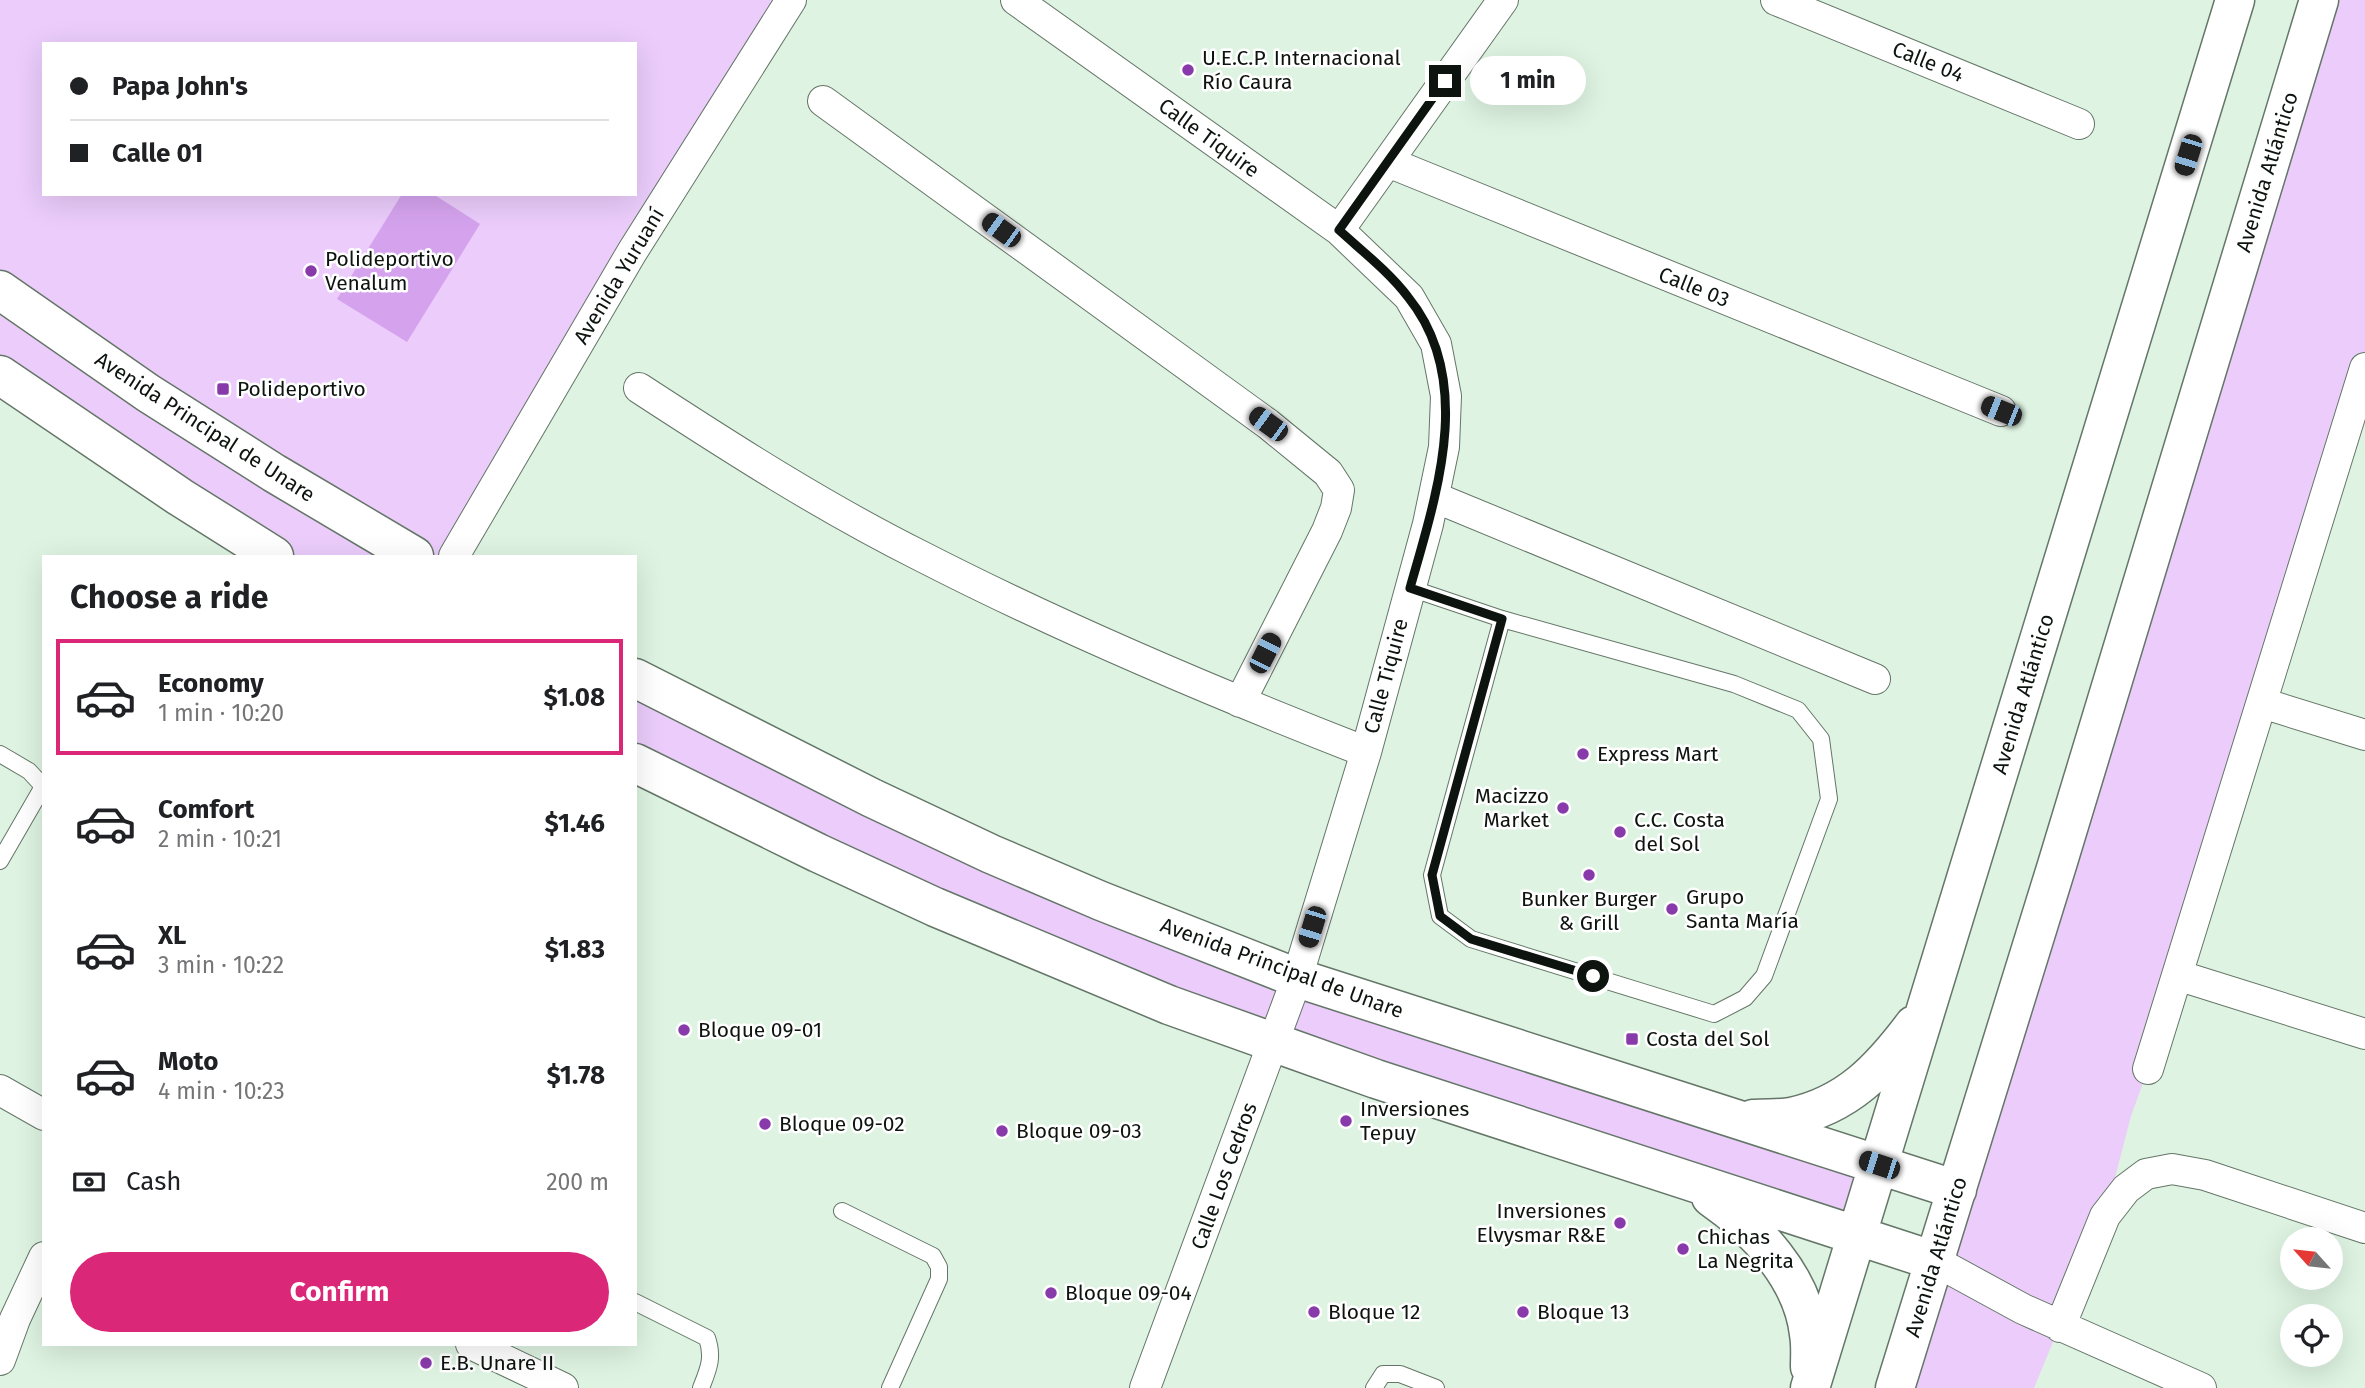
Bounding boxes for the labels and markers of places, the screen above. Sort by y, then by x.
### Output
place label: U.E.C.P. Internacional Río Caura [1202,45,1401,95]
marker: U.E.C.P. Internacional Río Caura [1180,62,1196,78]
place label: Polideportivo Venalum [325,246,454,296]
marker: Polideportivo Venalum [303,263,319,279]
place label: Polideportivo [237,376,366,402]
marker: Polideportivo [215,381,231,397]
place label: Express Mart [1597,741,1719,767]
marker: Express Mart [1575,746,1591,762]
place label: Macizzo Market [1475,783,1549,833]
marker: Macizzo Market [1555,800,1571,816]
place label: C.C. Costa del Sol [1634,807,1725,857]
marker: C.C. Costa del Sol [1612,824,1628,840]
marker: Bunker Burger & Grill [1581,867,1597,883]
place label: Grupo Santa María [1686,884,1799,934]
place label: Bunker Burger & Grill [1521,886,1657,936]
marker: Grupo Santa María [1664,901,1680,917]
place label: Bloque 09-01 [698,1017,822,1043]
marker: Bloque 09-01 [676,1022,692,1038]
place label: Costa del Sol [1646,1026,1769,1052]
marker: Costa del Sol [1624,1031,1640,1047]
place label: Inversiones Tepuy [1360,1096,1470,1146]
place label: Bloque 09-02 [779,1111,905,1137]
marker: Inversiones Tepuy [1338,1113,1354,1129]
marker: Bloque 09-02 [757,1116,773,1132]
place label: Bloque 09-03 [1016,1118,1142,1144]
marker: Bloque 09-03 [994,1123,1010,1139]
place label: Inversiones Elvysmar R&E [1477,1198,1606,1248]
marker: Inversiones Elvysmar R&E [1612,1215,1628,1231]
place label: Chichas La Negrita [1697,1224,1794,1274]
marker: Chichas La Negrita [1675,1241,1691,1257]
place label: Bloque 09-04 [1065,1280,1192,1306]
marker: Bloque 09-04 [1043,1285,1059,1301]
place label: Bloque 12 [1328,1299,1420,1325]
place label: Bloque 13 [1537,1299,1629,1325]
marker: Bloque 12 [1306,1304,1322,1320]
marker: Bloque 13 [1515,1304,1531,1320]
place label: E.B. Unare II [440,1350,554,1376]
marker: E.B. Unare II [418,1355,434,1371]

